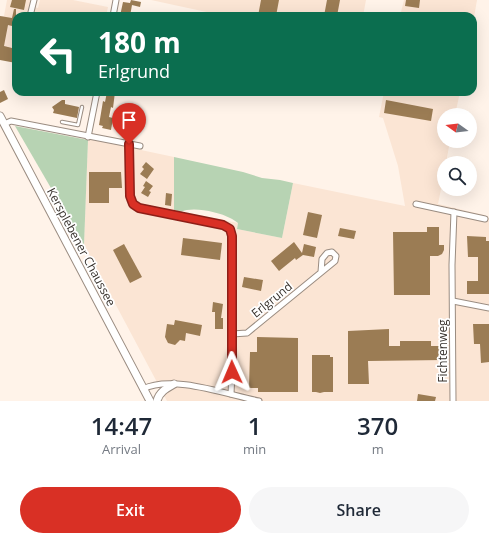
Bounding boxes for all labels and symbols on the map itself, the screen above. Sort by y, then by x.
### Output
pin [112,103,146,144]
north arrow [437,108,477,148]
street label: Kersplebener Chaussee [43,185,120,309]
street label: Erlgrund [248,278,296,321]
street label: Fichtenweg [434,319,451,383]
position arrow [211,351,253,393]

